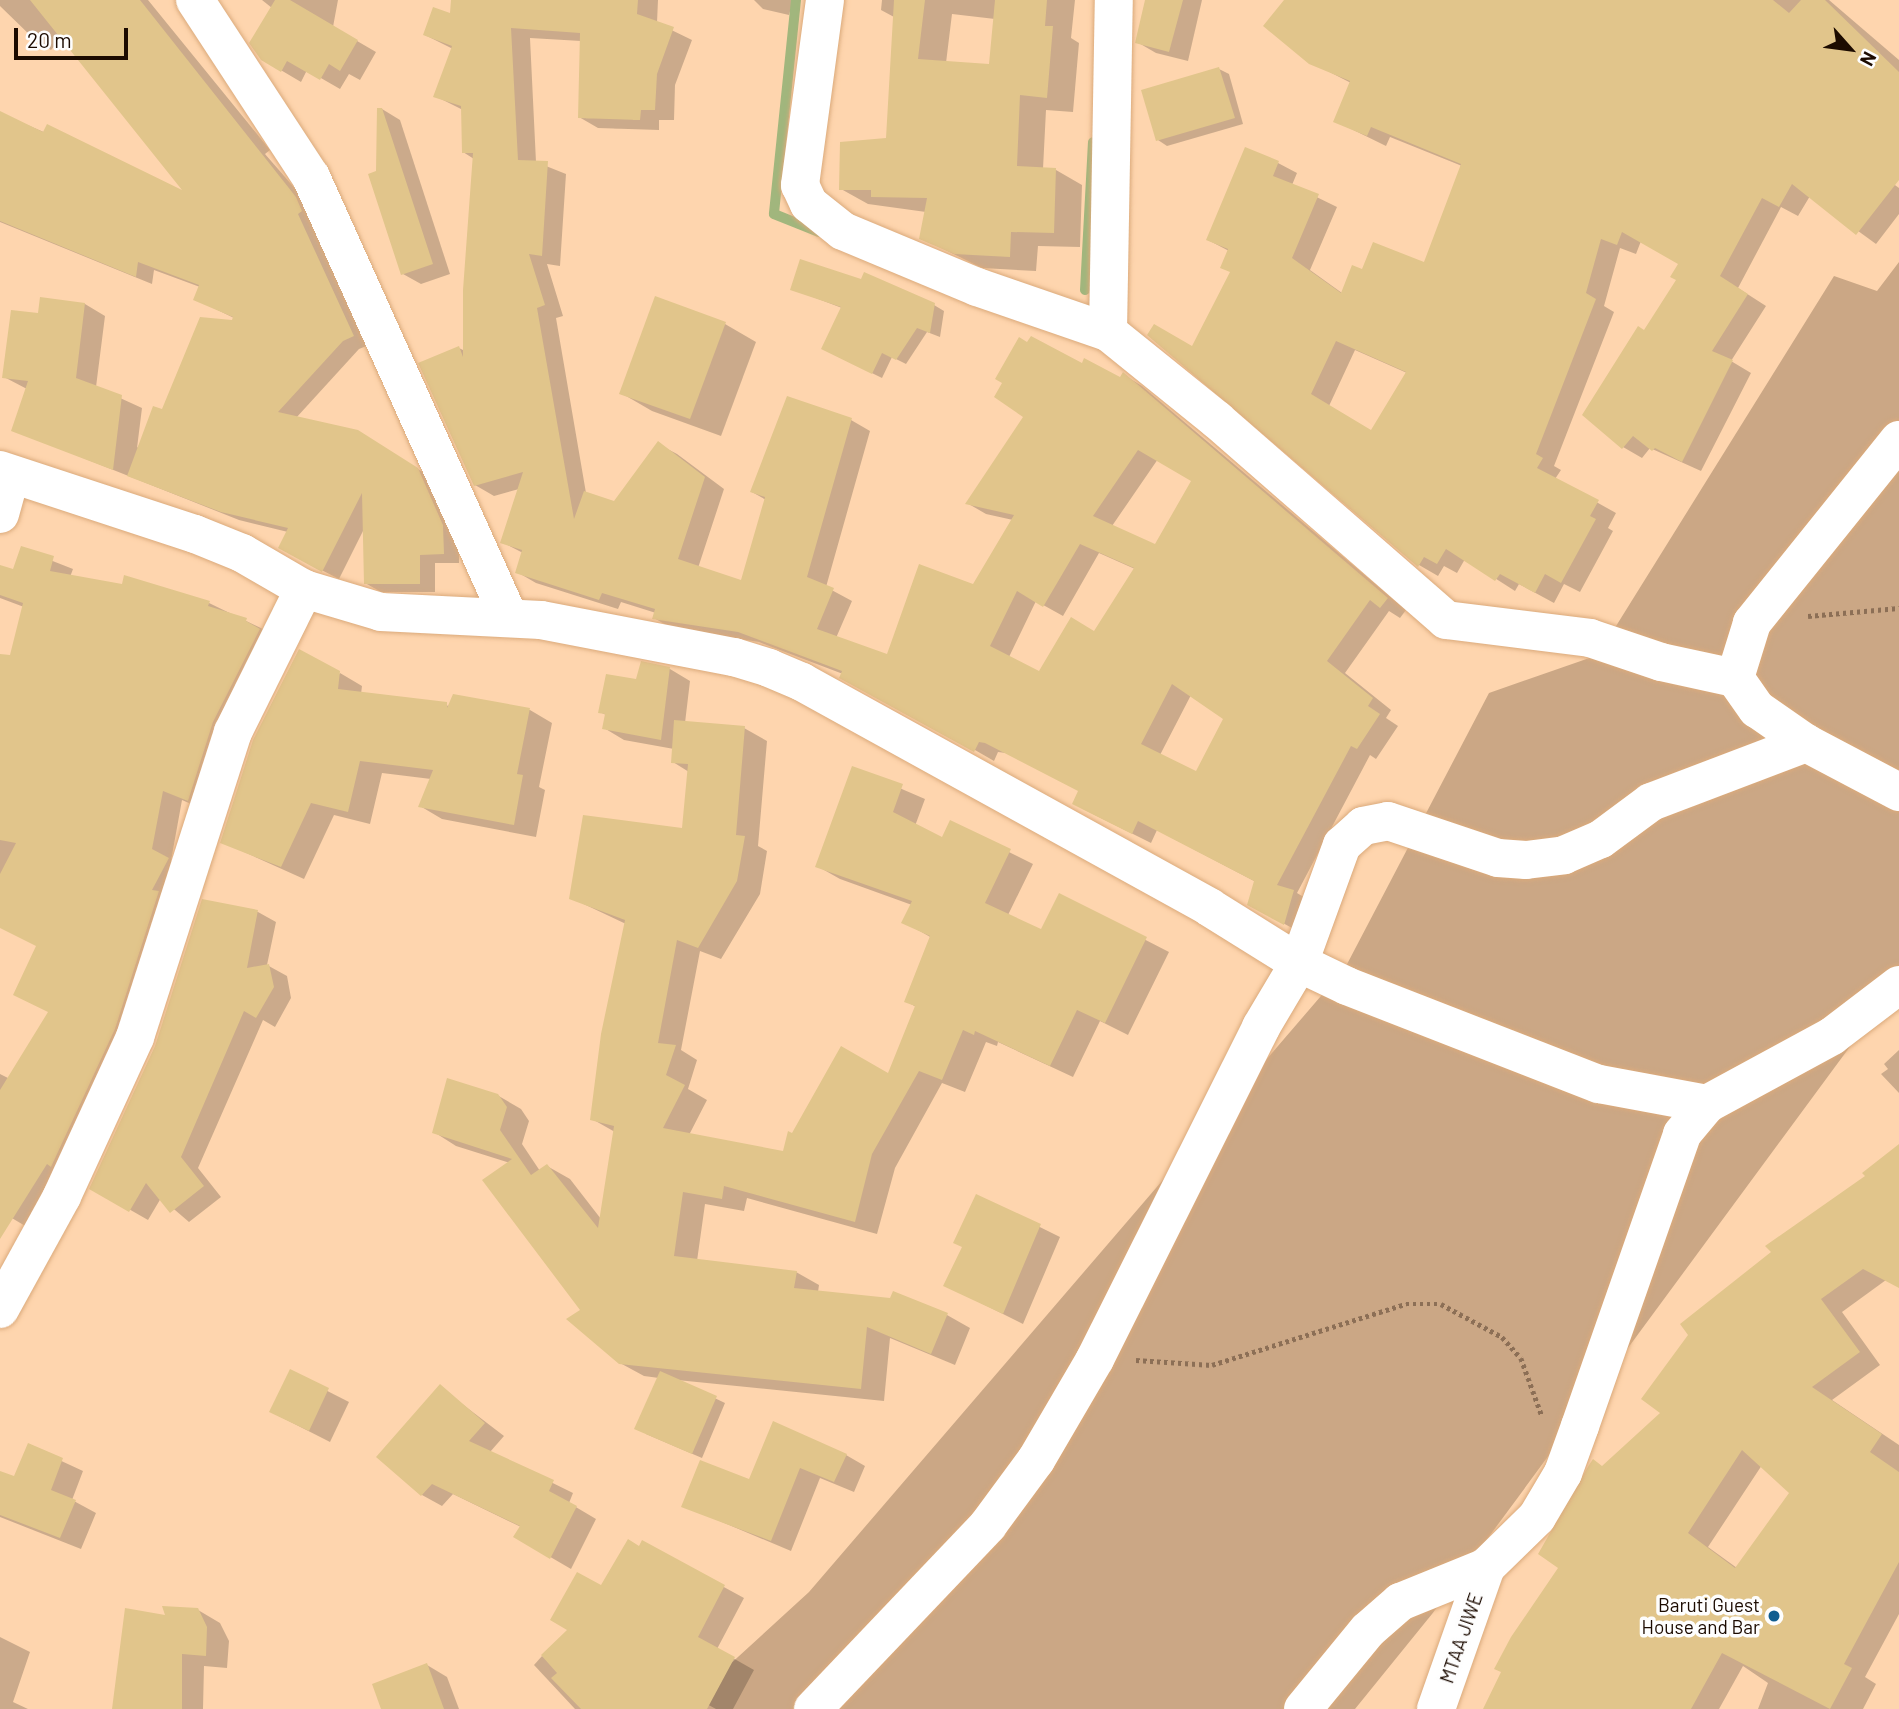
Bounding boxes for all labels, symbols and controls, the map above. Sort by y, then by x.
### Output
scale bar [18,14,131,58]
north arrow [1815,14,1885,84]
text: 20 m [27,27,72,52]
text: N [1856,48,1882,70]
street label: MTAA JIWE [1435,1590,1487,1686]
place label: Baruti Guest House and Bar [1642,1594,1760,1638]
marker: Baruti Guest House and Bar [1766,1608,1782,1624]

